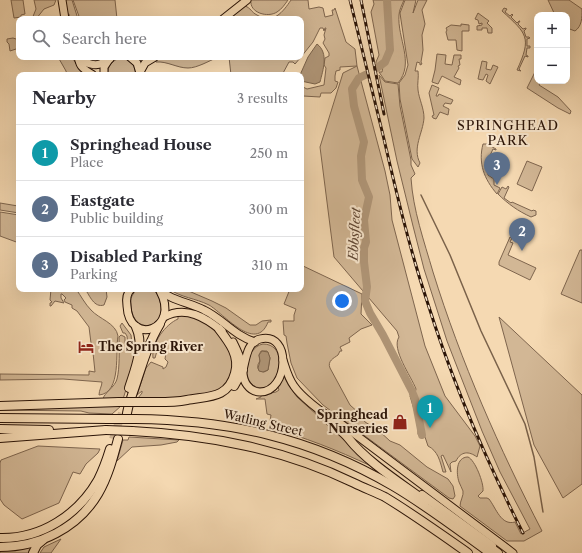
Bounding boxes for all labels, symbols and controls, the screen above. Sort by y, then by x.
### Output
map controls [534,12,570,84]
button: + [534,12,570,48]
search box [16,16,304,60]
icon: search [30,27,52,49]
text: Search here [62,29,147,48]
button: − [534,48,570,84]
text: Nearby [32,88,96,108]
text: 3 results [237,90,288,106]
district label: SPRINGHEAD PARK [457,117,559,148]
text: Springhead House [70,135,212,154]
text: 1 [42,145,48,161]
text: 250 m [250,145,288,161]
pin: 3 [484,152,510,185]
text: Place [70,154,103,170]
text: Eastgate [70,191,135,210]
text: 2 [41,201,49,217]
text: 300 m [249,201,288,217]
water label: Ebbsfleet [345,206,363,262]
text: Public building [70,210,163,226]
pin: 2 [509,218,535,251]
text: Disabled Parking [70,247,202,266]
text: 3 [41,257,49,273]
text: 310 m [252,257,288,273]
text: Parking [70,266,117,282]
your location [332,291,352,311]
hotel icon: The Spring River [77,338,95,356]
place label: The Spring River [98,339,203,354]
pin: 1 [417,395,443,428]
street label: Watling Street [221,406,305,439]
place label: Springhead Nurseries [317,407,388,436]
shop icon: Springhead Nurseries [391,413,409,431]

